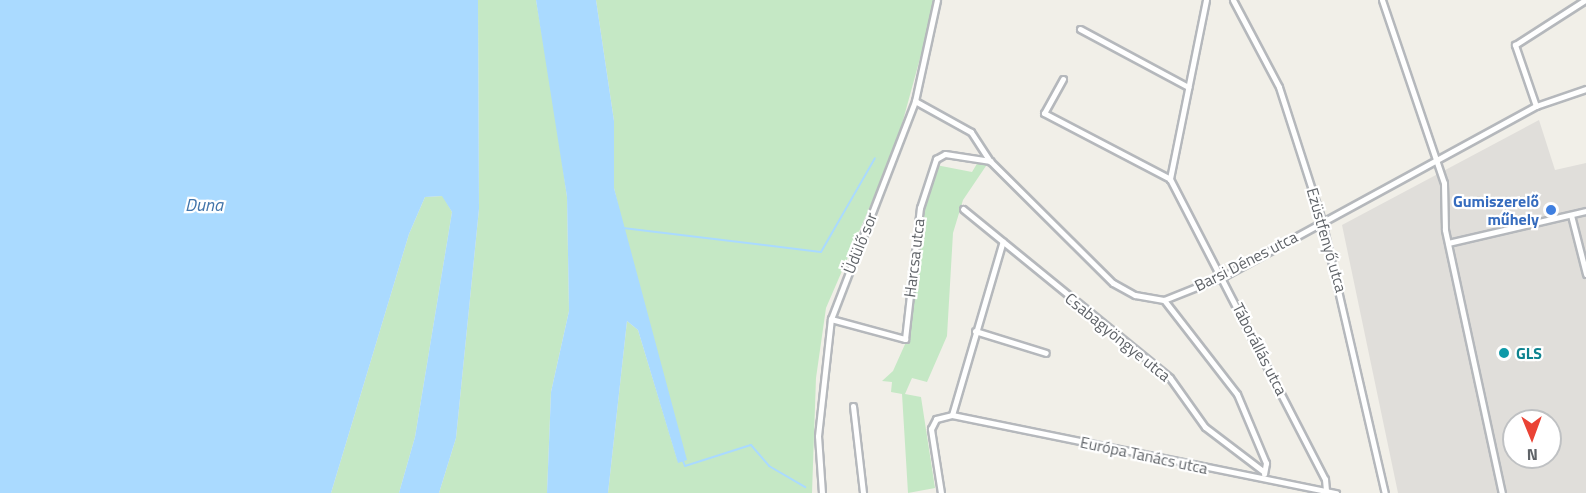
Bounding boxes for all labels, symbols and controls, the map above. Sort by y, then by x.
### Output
street label: Ezüstfenyő utca [1303,185,1351,295]
place label: Gumiszerelő műhely [1453,191,1539,229]
water label: Duna [185,194,223,216]
marker: Gumiszerelő műhely [1544,203,1558,217]
street label: Üdülő sor [839,210,881,276]
street label: Harcsa utca [900,218,928,298]
street label: Barsi Dénes utca [1191,227,1301,295]
street label: Csabagyöngye utca [1061,289,1175,385]
street label: Táborállás utca [1229,300,1291,398]
place label: GLS [1516,343,1542,363]
marker: GLS [1497,346,1511,360]
north arrow [1502,409,1562,469]
street label: Európa Tanács utca [1079,432,1209,478]
text: N [1527,443,1538,467]

